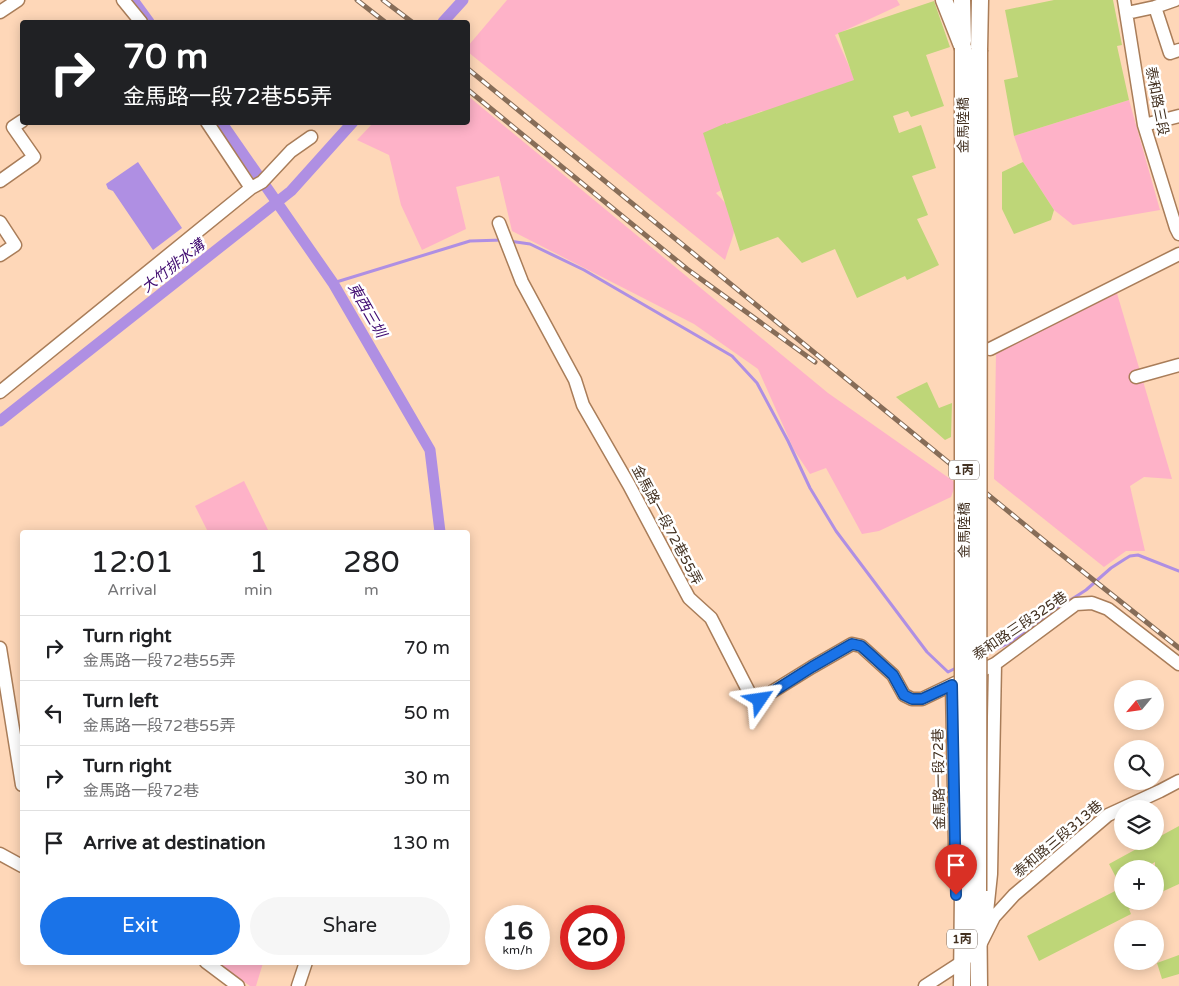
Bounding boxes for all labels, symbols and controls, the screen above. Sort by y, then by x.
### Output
text: 70 m [123,36,208,78]
icon: right [40,40,105,105]
street label: 泰和路三段 [1142,65,1172,137]
text: 金馬路一段72巷55弄 [123,84,332,110]
street label: 金馬陸橋 [955,97,972,153]
water label: 大竹排水溝 [138,235,210,296]
water label: 東西三圳 [344,280,391,342]
road number: 1丙 [949,460,979,480]
street label: 金馬路一段72巷55弄 [628,462,706,588]
street label: 金馬陸橋 [956,502,973,558]
text: 12:01 [90,544,174,581]
text: 1 [249,544,268,581]
text: 280 [343,544,400,581]
text: Arrival [107,580,157,600]
text: min [244,580,273,600]
text: m [364,580,379,600]
street label: 泰和路三段325巷 [969,588,1071,664]
text: Turn right [83,625,171,647]
icon: right [40,634,68,662]
text: 70 m [404,637,450,659]
text: 金馬路一段72巷55弄 [83,651,235,671]
position arrow [733,673,785,725]
north arrow [1114,680,1164,730]
map controls [1114,680,1164,970]
text: Turn left [83,690,159,712]
icon: left [40,699,68,727]
text: 50 m [404,702,450,724]
text: 金馬路一段72巷55弄 [83,716,235,736]
street label: 金馬路一段72巷 [930,728,948,830]
button: search [1114,740,1164,790]
text: Turn right [83,755,171,777]
icon: right [40,764,68,792]
text: 30 m [404,767,450,789]
text: 金馬路一段72巷 [83,781,199,801]
street label: 泰和路三段313巷 [1010,797,1106,881]
button: layers [1114,800,1164,850]
icon: arrive [40,829,68,857]
text: Arrive at destination [83,832,266,854]
text: 130 m [392,832,450,854]
pin [935,844,977,895]
icon: arrive [942,851,970,879]
button: + [1114,860,1164,910]
button: Exit [40,897,240,955]
button: Share [250,897,450,955]
speed limit sign: 20 [560,905,625,970]
text: 16 [502,916,533,946]
button: − [1114,920,1164,970]
road number: 1丙 [947,930,977,949]
text: km/h [502,943,533,957]

